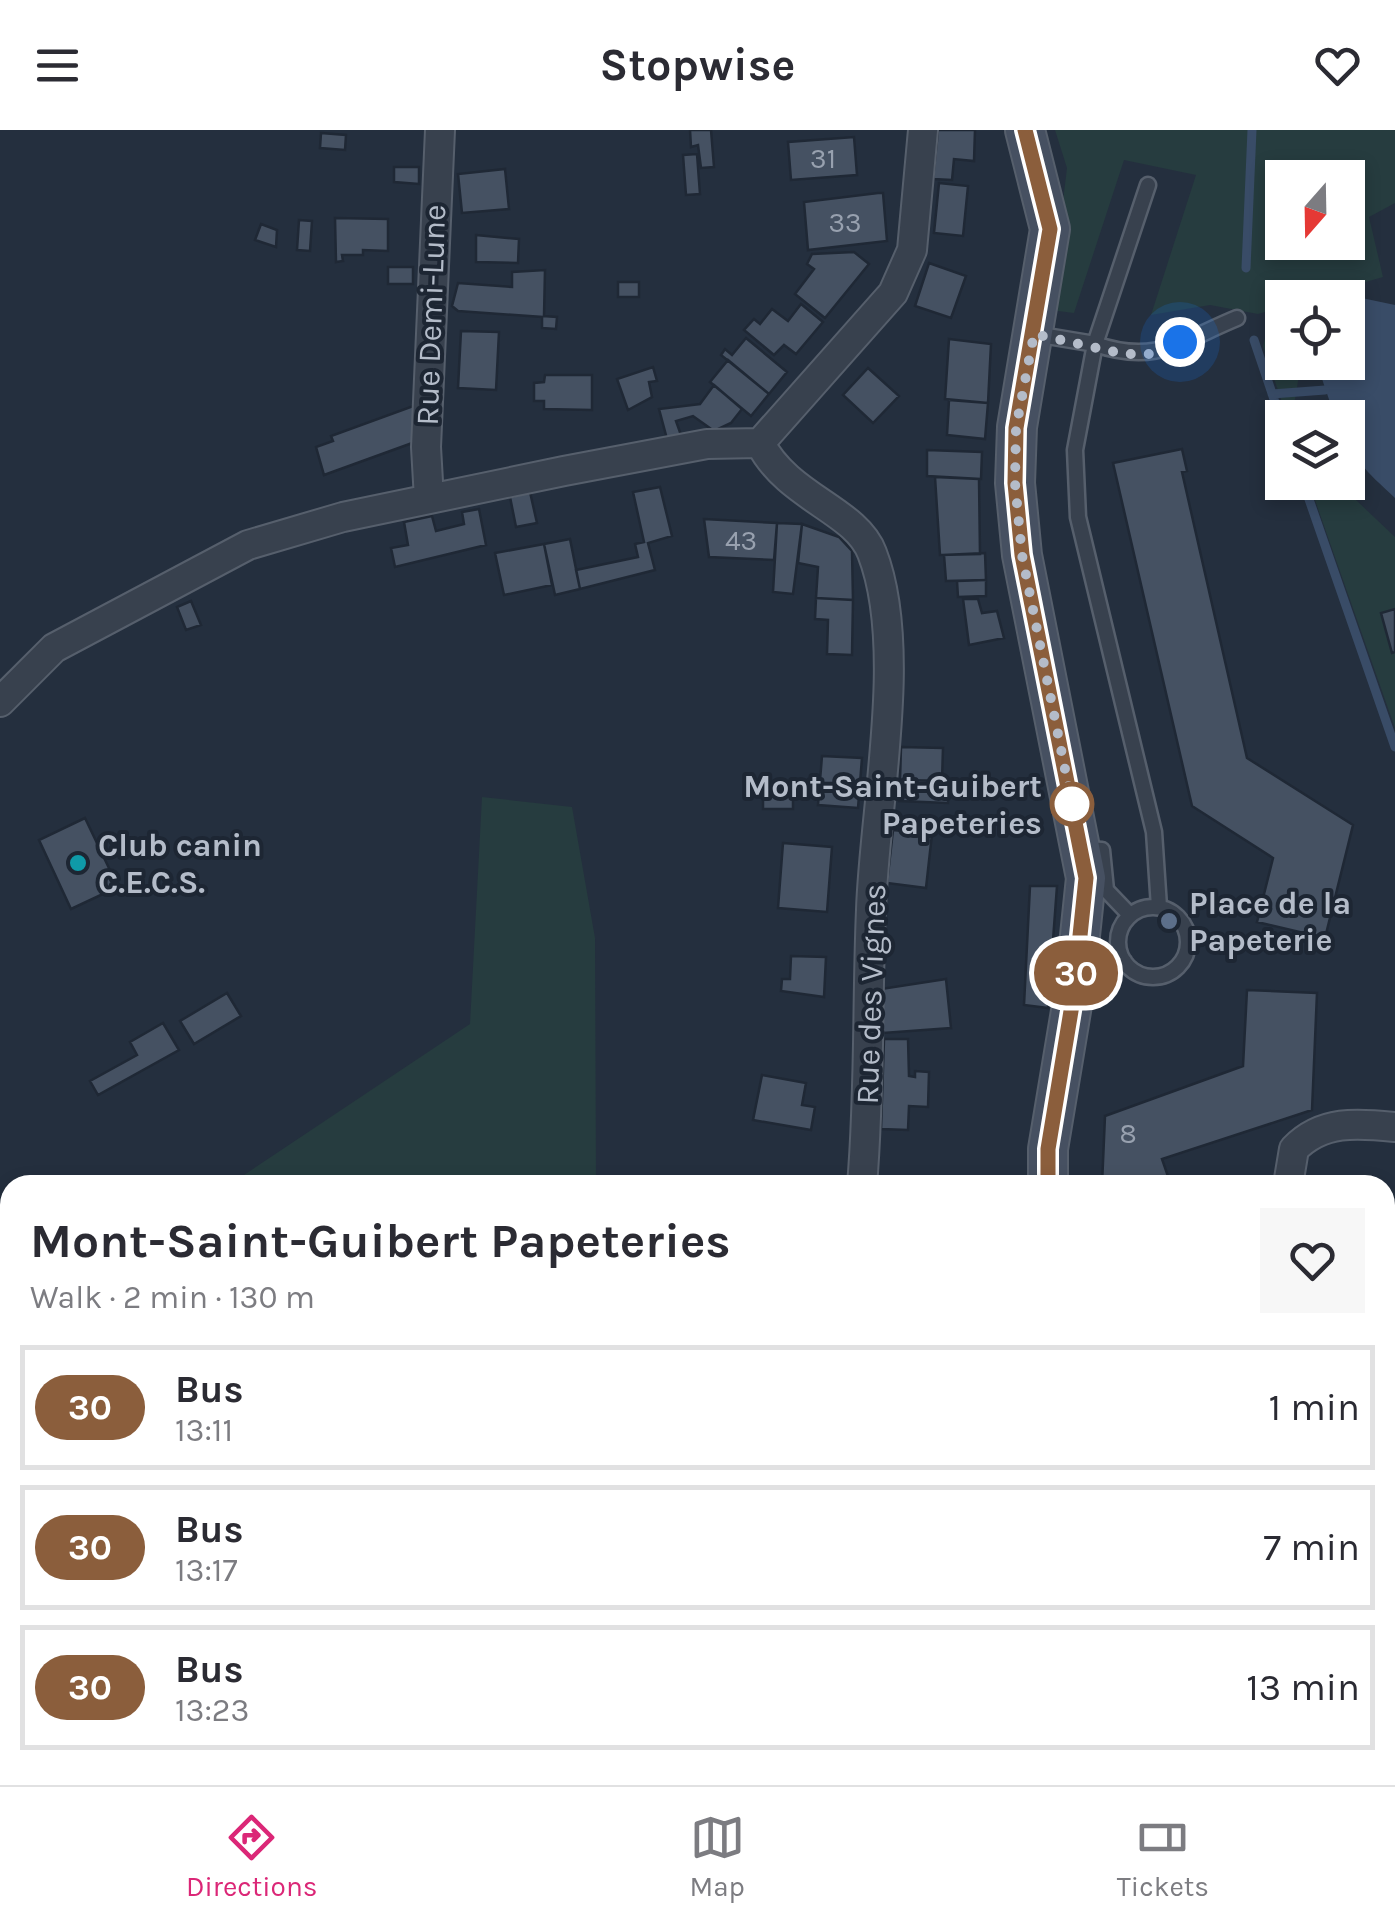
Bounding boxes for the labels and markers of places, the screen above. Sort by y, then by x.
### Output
place label: Mont-Saint-Guibert Papeteries [743,768,1042,842]
marker: Mont-Saint-Guibert Papeteries [1051,783,1093,825]
place label: Club canin C.E.C.S. [98,827,262,901]
marker: Club canin C.E.C.S. [67,852,89,874]
place label: Place de la Papeterie [1189,885,1351,959]
marker: Place de la Papeterie [1158,910,1180,932]

